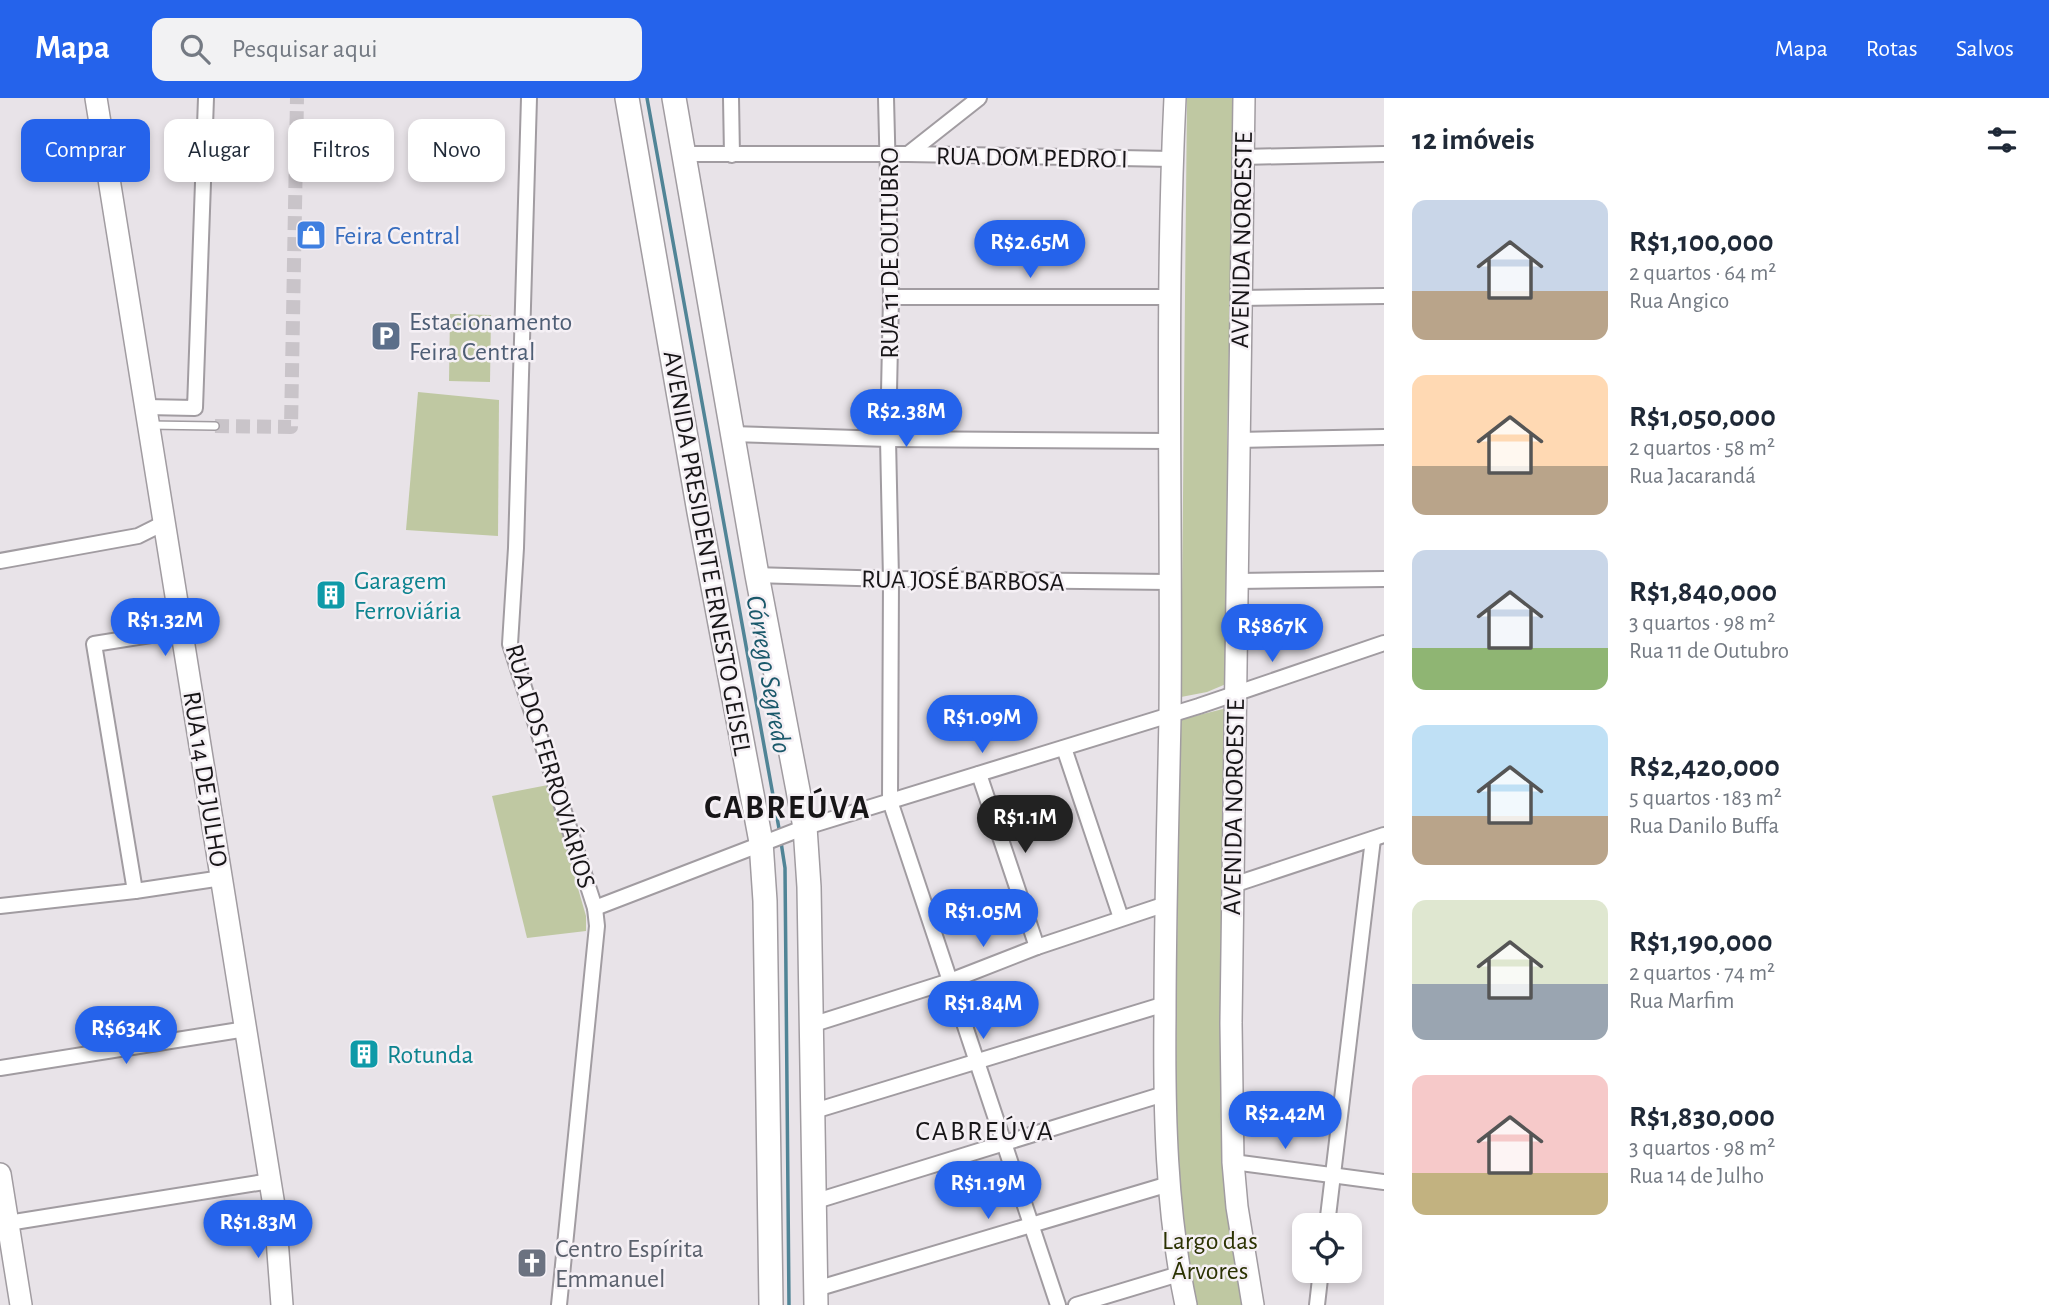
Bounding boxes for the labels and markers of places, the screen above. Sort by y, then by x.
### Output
shop icon: Feira Central [294,218,328,252]
pin: R$2.65M [965,220,1095,280]
place label: Feira Central [334,223,460,249]
place label: Estacionamento Feira Central [409,309,572,365]
parking icon: Estacionamento Feira Central [369,319,403,353]
pin: R$2.38M [841,390,971,449]
place label: Garagem Ferroviária [354,568,461,624]
building icon: Garagem Ferroviária [314,578,348,612]
pin: R$1.32M [100,598,230,658]
pin: R$867K [1215,604,1329,664]
pin: R$1.09M [917,696,1047,755]
pin: R$1.1M [968,796,1082,855]
pin: R$1.05M [918,890,1048,949]
pin: R$1.84M [918,982,1048,1041]
pin: R$634K [69,1006,183,1066]
building icon: Rotunda [347,1037,381,1071]
place label: Rotunda [387,1042,473,1068]
pin: R$2.42M [1220,1091,1350,1151]
pin: R$1.19M [923,1162,1053,1221]
pin: R$1.83M [193,1200,323,1260]
place label: Centro Espírita Emmanuel [555,1236,704,1292]
church icon: Centro Espírita Emmanuel [515,1246,549,1280]

